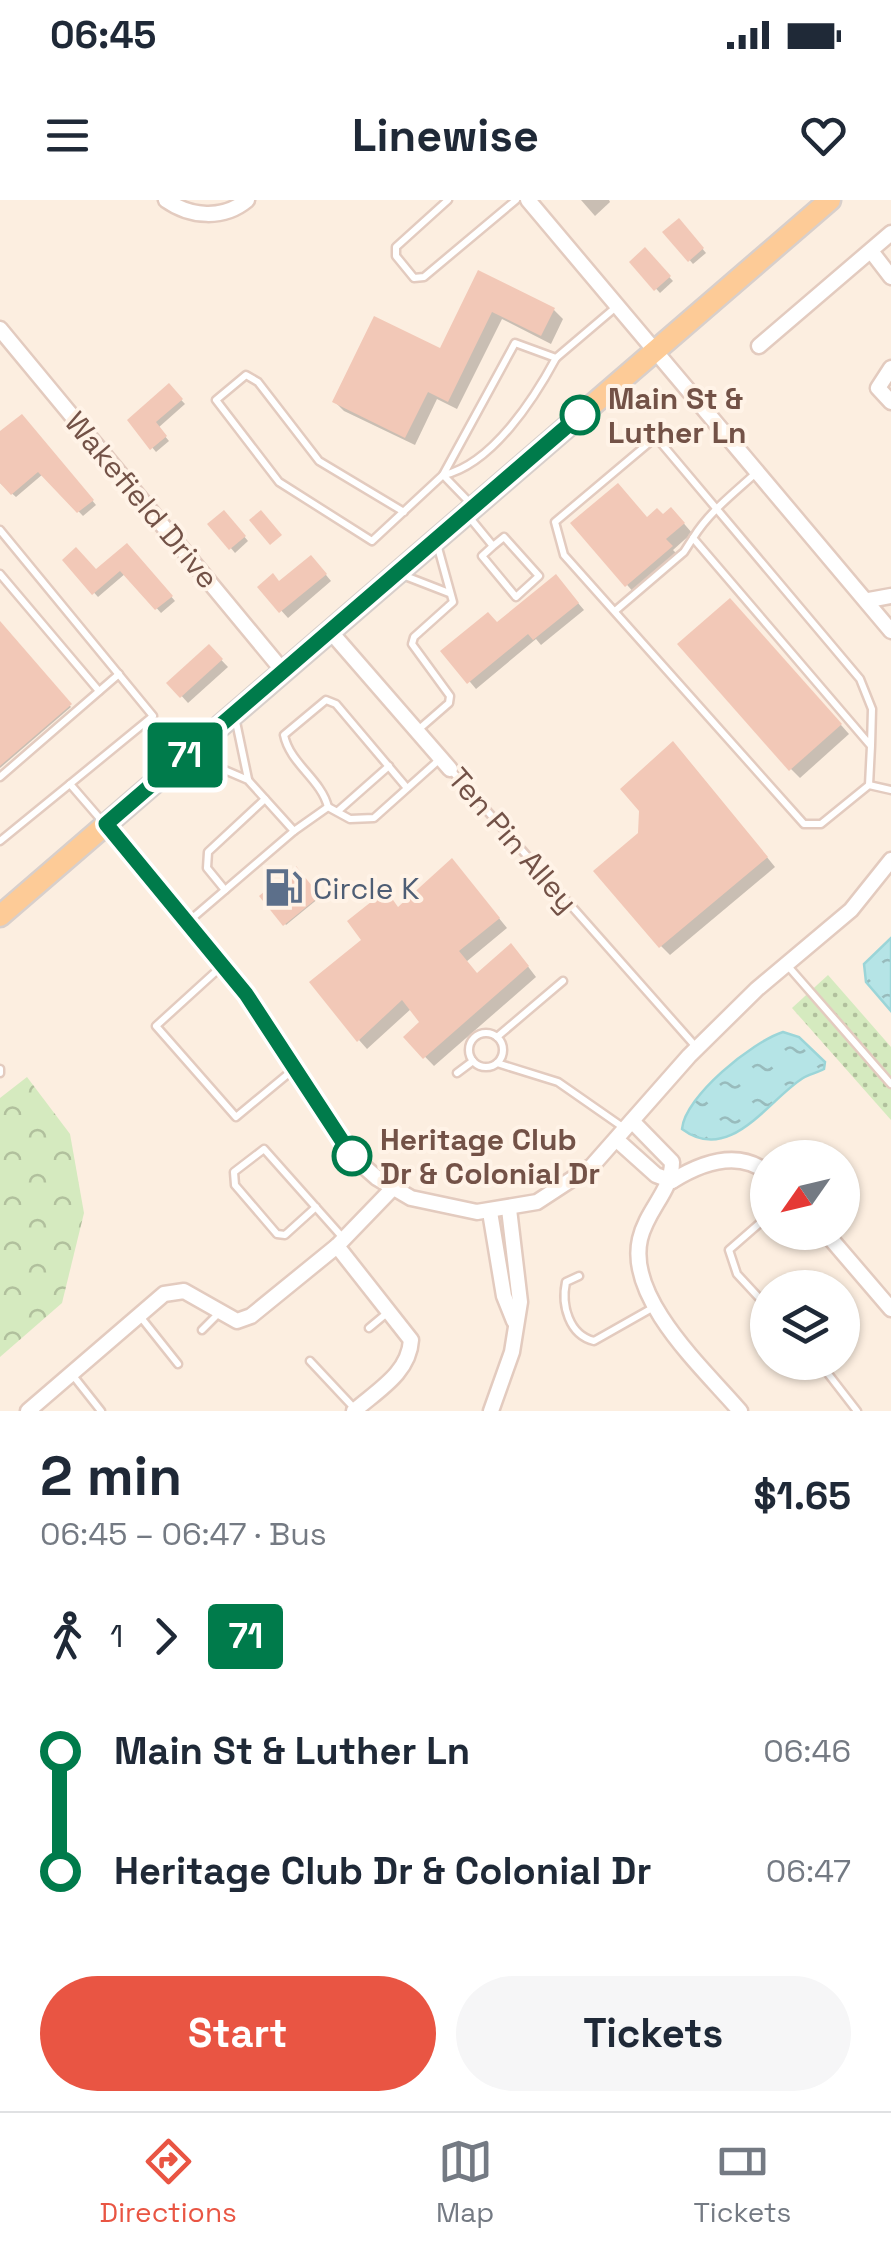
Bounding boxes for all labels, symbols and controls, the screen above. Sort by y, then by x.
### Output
text: 06:45 [50,11,156,59]
text: Linewise [352,107,539,164]
icon: menu [40,108,95,163]
icon: heart [796,108,851,163]
place label: Main St & Luther Ln [608,379,746,452]
marker: Main St & Luther Ln [561,396,599,434]
street label: Wakefield Drive [56,403,228,597]
line badge: 71 [140,722,230,788]
text: 71 [168,733,202,777]
street label: Ten Pin Alley [439,760,587,920]
fuel station icon: Circle K [262,867,304,909]
place label: Circle K [313,869,419,908]
place label: Heritage Club Dr & Colonial Dr [380,1120,600,1193]
marker: Heritage Club Dr & Colonial Dr [333,1137,371,1175]
north arrow [750,1140,860,1250]
map controls [750,1140,860,1380]
button: layers [750,1270,860,1380]
text: 2 min [40,1441,182,1511]
text: $1.65 [754,1472,851,1520]
text: 06:45 – 06:47 · Bus [40,1514,327,1554]
icon: walk [40,1609,95,1664]
icon: forward [138,1609,193,1664]
text: 71 [228,1614,263,1658]
text: 1 [110,1616,123,1656]
text: Main St & Luther Ln [114,1727,470,1775]
text: 06:46 [763,1731,851,1771]
text: Heritage Club Dr & Colonial Dr [114,1847,651,1895]
text: 06:47 [766,1851,851,1891]
button: Start [40,1976,436,2091]
button: Tickets [456,1976,851,2091]
tab: Directions [100,2134,237,2230]
tab: Map [436,2134,494,2230]
tab: Tickets [694,2134,791,2230]

